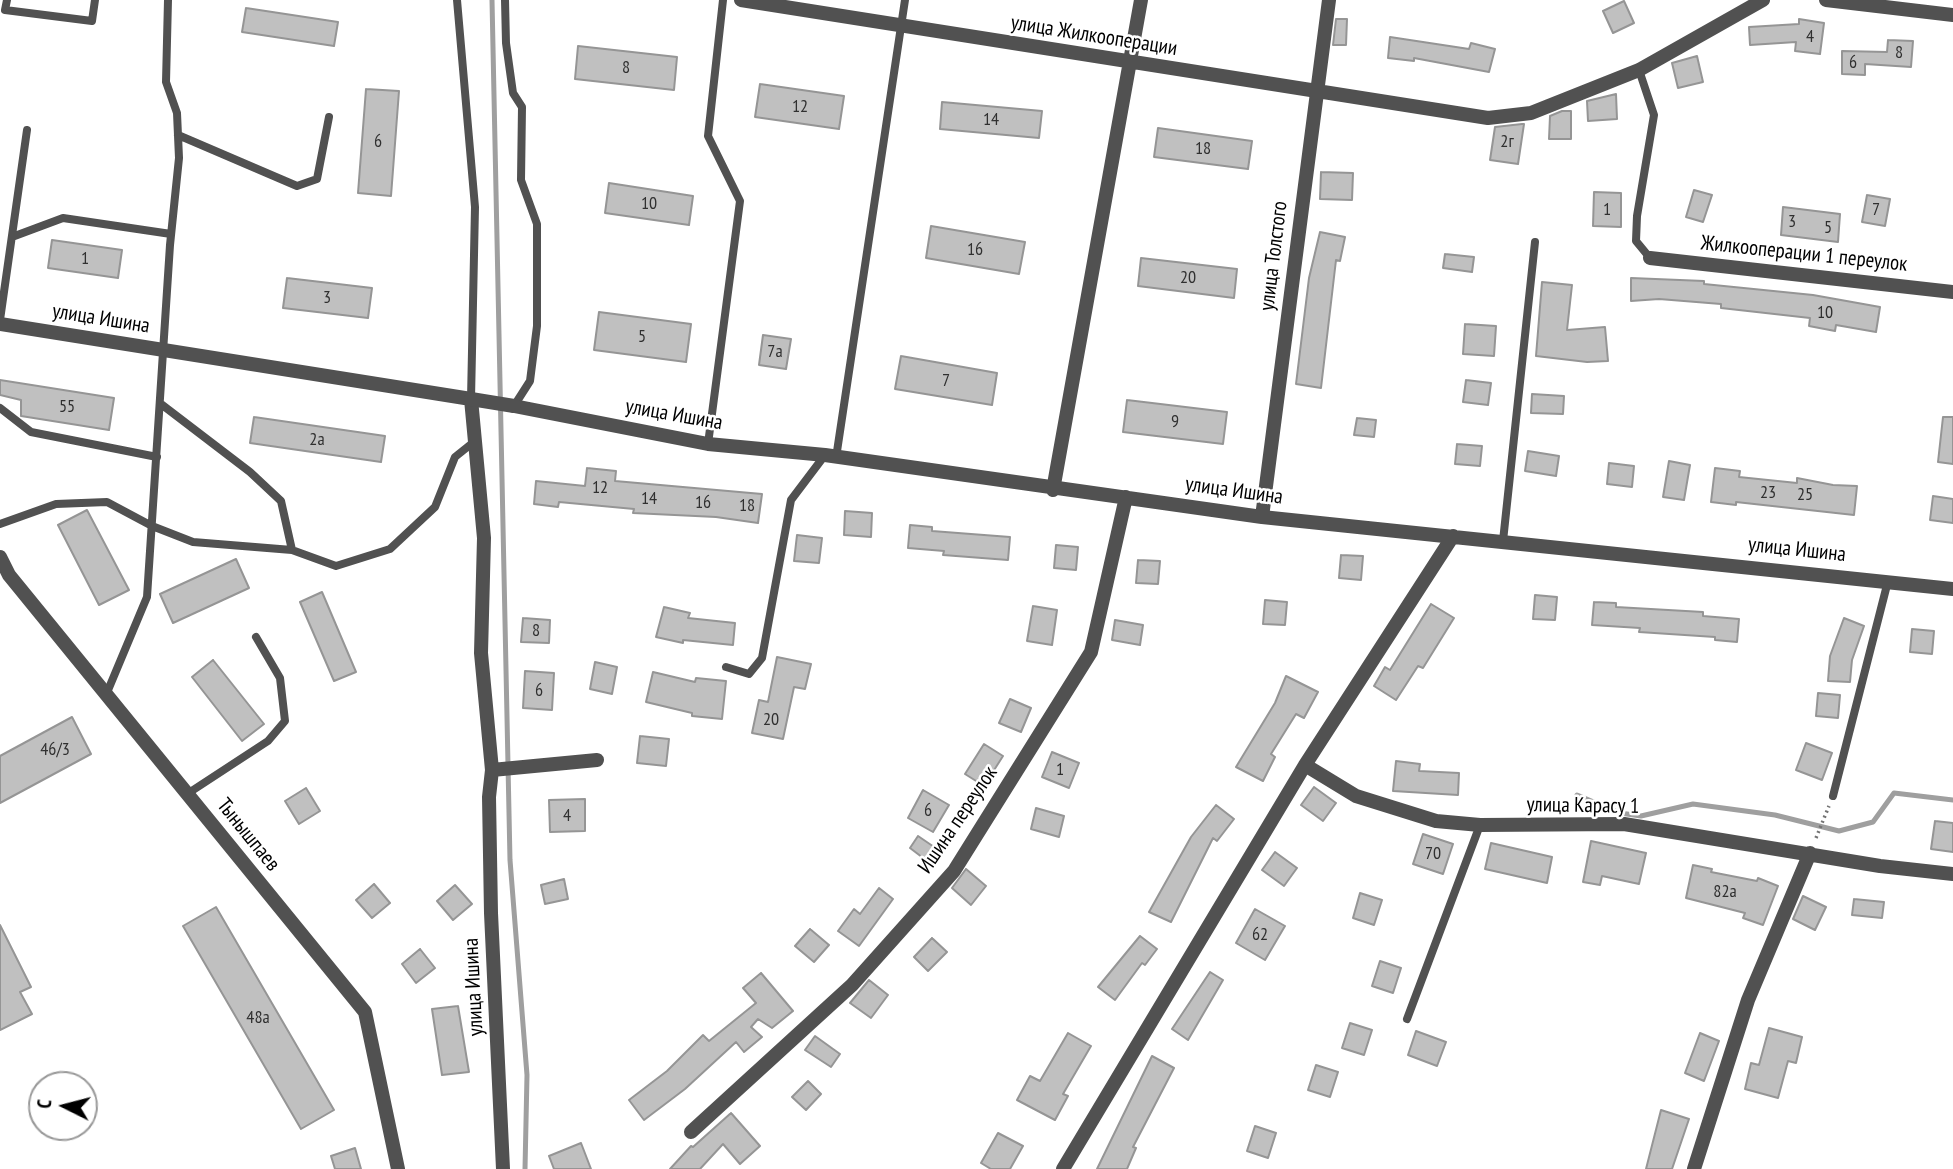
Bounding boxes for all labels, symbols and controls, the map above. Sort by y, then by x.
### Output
street label: улица Жилкооперации [1009,10,1179,62]
house number: 4 [1806,26,1814,48]
house number: 8 [1895,42,1903,64]
house number: 6 [1849,52,1857,74]
house number: 8 [622,57,630,79]
house number: 12 [792,96,808,118]
house number: 14 [983,109,999,131]
house number: 6 [374,131,382,153]
house number: 2г [1500,131,1514,153]
house number: 18 [1195,138,1211,160]
house number: 10 [641,193,657,215]
house number: 1 [1603,199,1611,221]
house number: 7 [1872,199,1880,221]
street label: улица Толстого [1255,200,1293,312]
house number: 3 [1788,211,1796,233]
house number: 5 [1824,217,1832,239]
street label: Жилкооперации 1 переулок [1700,231,1908,277]
house number: 16 [967,239,983,261]
house number: 1 [81,248,89,270]
house number: 20 [1180,267,1196,289]
house number: 3 [323,287,331,309]
street label: улица Ишина [51,299,151,339]
house number: 10 [1817,302,1833,324]
house number: 5 [638,326,646,348]
house number: 7а [767,341,783,363]
house number: 7 [942,370,950,392]
street label: улица Ишина [623,394,725,436]
house number: 55 [59,396,75,418]
house number: 9 [1171,411,1179,433]
house number: 2а [309,429,325,451]
street label: улица Ишина [1184,472,1284,510]
house number: 12 [592,477,608,499]
house number: 23 [1760,482,1776,504]
house number: 25 [1797,484,1813,506]
house number: 14 [641,488,657,510]
house number: 16 [695,492,711,514]
house number: 18 [739,495,755,517]
street label: улица Ишина [1747,532,1847,568]
house number: 8 [532,620,540,642]
house number: 6 [535,680,543,702]
house number: 20 [763,709,779,731]
house number: 46/3 [40,739,70,761]
house number: 1 [1056,759,1064,781]
street label: Ишина переулок [913,762,1003,878]
street label: улица Карасу 1 [1526,792,1640,820]
street label: Тынышпаев [211,794,285,876]
house number: 6 [924,800,932,822]
house number: 4 [563,805,571,827]
house number: 70 [1425,843,1441,865]
house number: 82а [1713,881,1737,903]
house number: 62 [1252,924,1268,946]
street label: улица Ишина [459,937,489,1037]
house number: 48а [246,1007,270,1029]
north arrow [28,1071,98,1141]
text: С [32,1098,56,1110]

